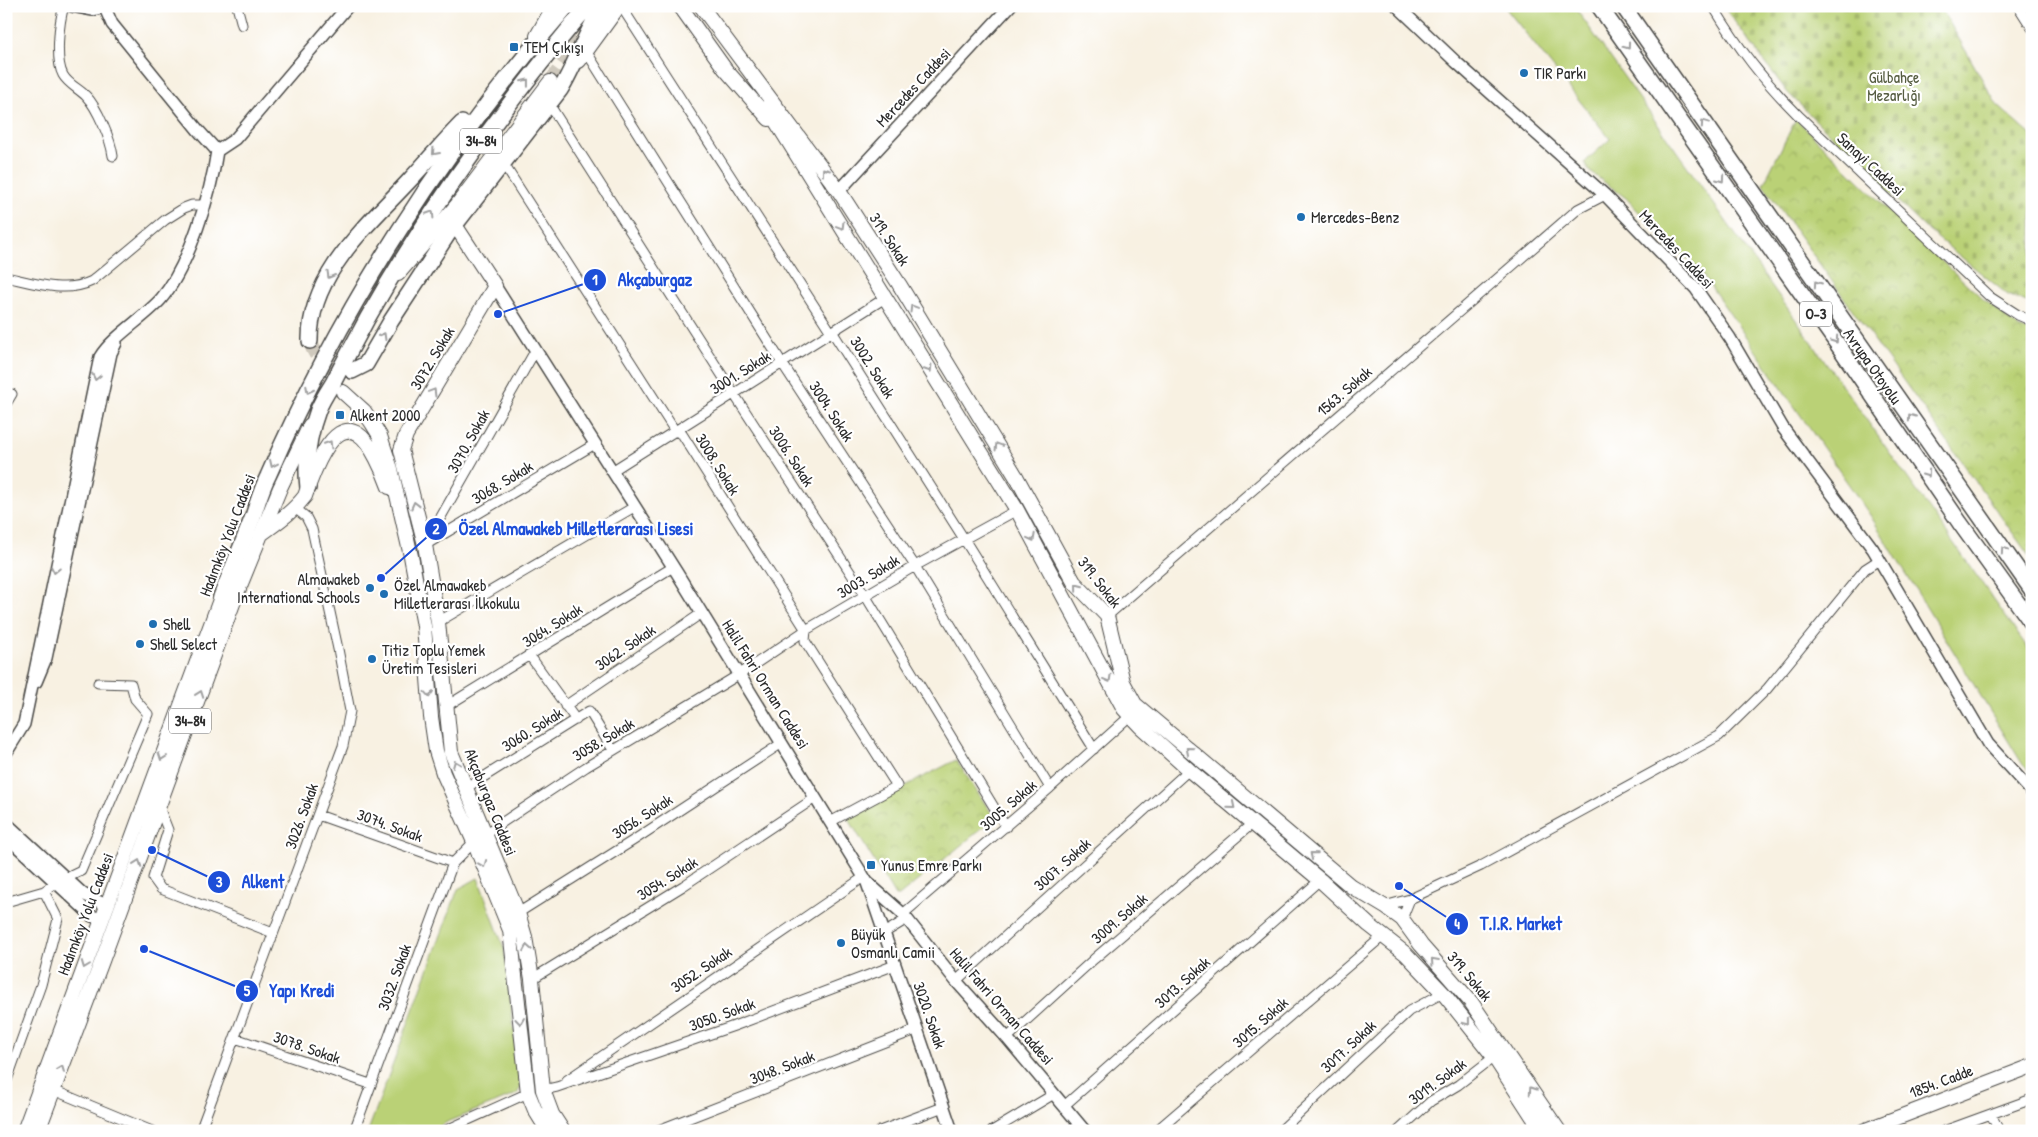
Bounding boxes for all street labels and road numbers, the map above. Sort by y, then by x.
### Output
street label: Mercedes Caddesi [871,43,955,131]
street label: Sanayi Caddesi [1832,127,1910,201]
road number: 34-84 [460,128,502,154]
street label: Mercedes Caddesi [1635,205,1719,293]
street label: 319. Sokak [865,208,916,270]
road number: O-3 [1800,302,1832,326]
street label: 3072. Sokak [404,322,460,394]
street label: Avrupa Otoyolu [1839,324,1908,409]
street label: 3002. Sokak [845,332,901,403]
street label: 3001. Sokak [705,345,775,399]
street label: 1563. Sokak [1312,361,1377,421]
street label: 3004. Sokak [804,377,860,446]
street label: 3070. Sokak [441,405,495,477]
street label: 3006. Sokak [764,421,820,491]
street label: 3008. Sokak [690,429,746,499]
street label: 3068. Sokak [467,455,537,509]
street label: Hadımköy Yolu Caddesi [194,471,260,599]
street label: 3003. Sokak [833,549,904,603]
street label: 319. Sokak [1073,552,1127,612]
street label: 3064. Sokak [518,598,587,652]
street label: Halil Fahri Orman Caddesi [717,615,815,753]
street label: 3062. Sokak [590,618,660,675]
street label: 3060. Sokak [497,701,567,756]
road number: 34-84 [169,708,211,734]
street label: 3058. Sokak [568,712,638,766]
street label: Akçaburgaz Caddesi [460,745,522,859]
street label: 3005. Sokak [975,774,1041,836]
street label: 3026. Sokak [279,780,323,852]
street label: 3056. Sokak [608,788,677,844]
street label: 3074. Sokak [354,803,426,847]
street label: 3007. Sokak [1029,832,1096,896]
street label: Hadımköy Yolu Caddesi [52,850,118,978]
street label: 3054. Sokak [633,851,702,905]
street label: 3009. Sokak [1086,887,1152,949]
street label: 3032. Sokak [372,940,416,1013]
street label: 3052. Sokak [666,940,736,997]
street label: Halil Fahri Orman Caddesi [945,943,1059,1069]
street label: 319. Sokak [1443,946,1498,1006]
street label: 3013. Sokak [1149,951,1215,1013]
street label: 3020. Sokak [908,979,952,1052]
street label: 3015. Sokak [1227,991,1293,1052]
street label: 3050. Sokak [686,992,758,1036]
street label: 3017. Sokak [1315,1014,1381,1077]
street label: 3078. Sokak [270,1025,344,1069]
street label: 3048. Sokak [746,1044,818,1089]
street label: 3019. Sokak [1404,1052,1471,1109]
street label: 1854. Cadde [1906,1059,1977,1103]

